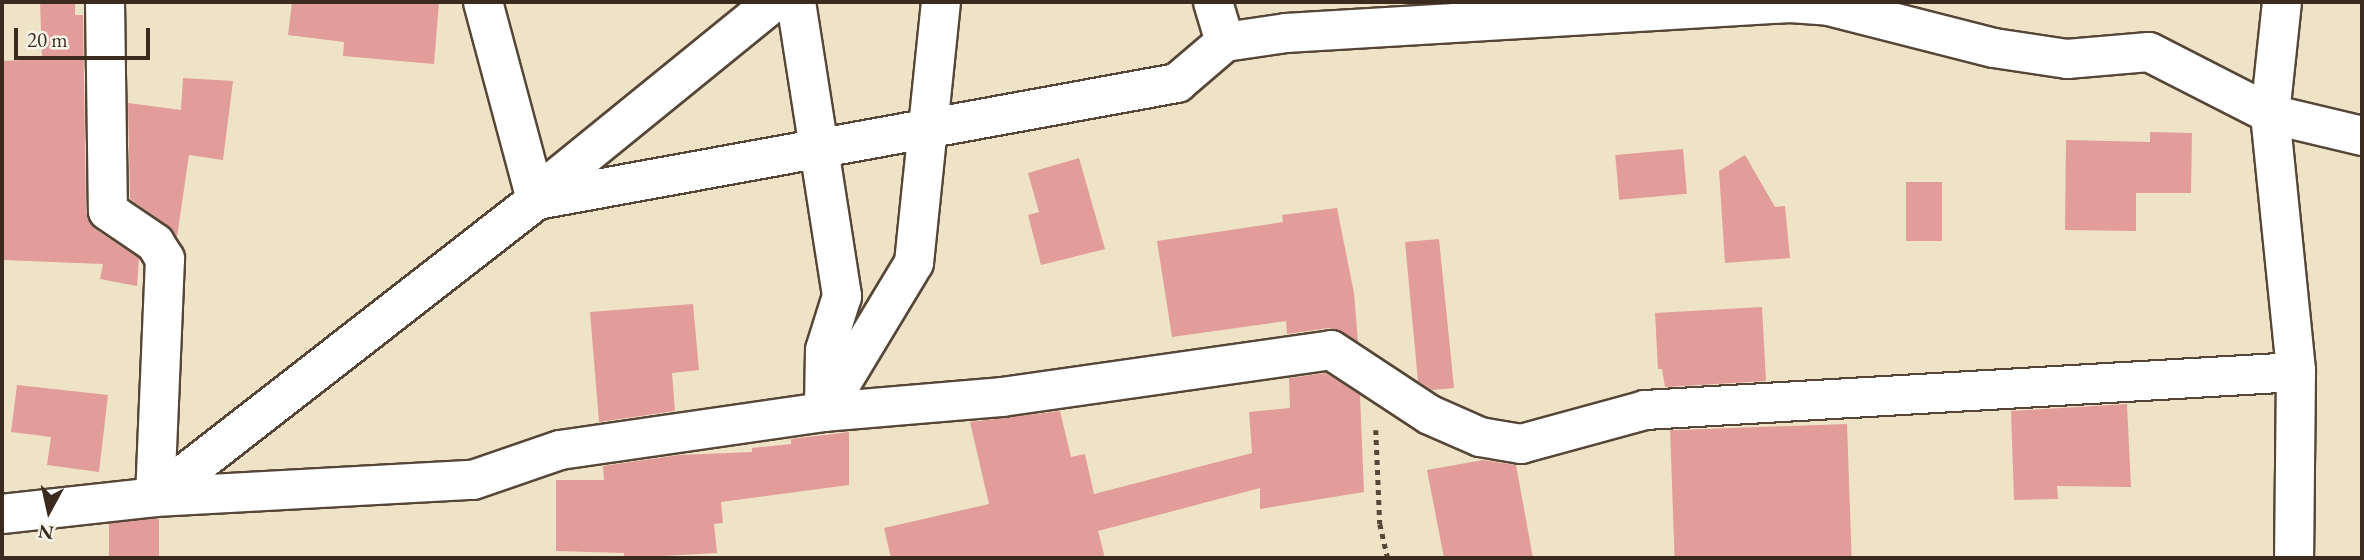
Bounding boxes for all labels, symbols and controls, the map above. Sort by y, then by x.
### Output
scale bar [18,14,154,58]
text: 20 m [27,26,68,53]
north arrow [14,476,84,546]
text: N [37,519,55,546]

